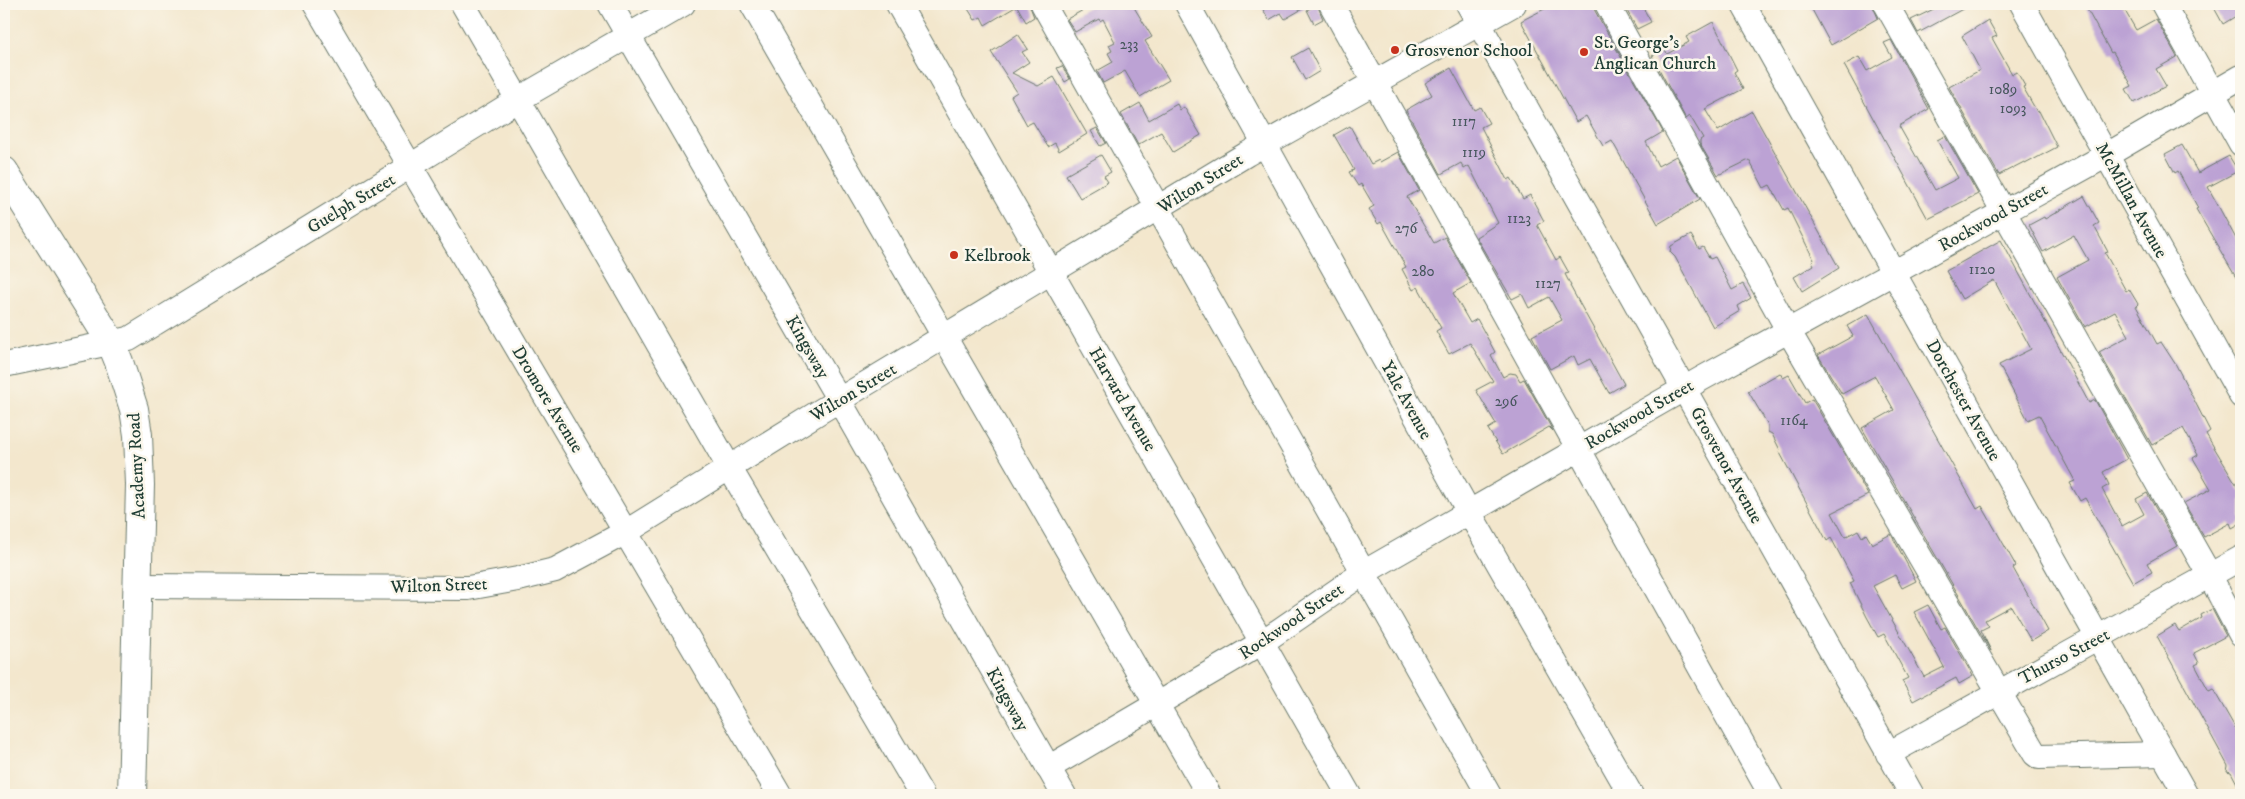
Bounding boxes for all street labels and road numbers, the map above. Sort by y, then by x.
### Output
street label: McMillan Avenue [2090,139,2172,262]
street label: Wilton Street [1153,149,1248,219]
street label: Guelph Street [303,169,400,239]
street label: Rockwood Street [1935,179,2052,257]
street label: Kingsway [780,312,834,383]
street label: Dorchester Avenue [1921,336,2005,465]
street label: Dromore Avenue [507,342,588,457]
street label: Harvard Avenue [1083,343,1161,456]
street label: Yale Avenue [1376,357,1437,444]
street label: Wilton Street [806,358,901,428]
street label: Rockwood Street [1581,375,1698,455]
street label: Grosvenor Avenue [1685,403,1767,528]
street label: Academy Road [123,412,151,520]
street label: Wilton Street [389,573,488,599]
street label: Rockwood Street [1235,579,1348,665]
street label: Thurso Street [2015,624,2114,690]
street label: Kingsway [981,664,1034,735]

